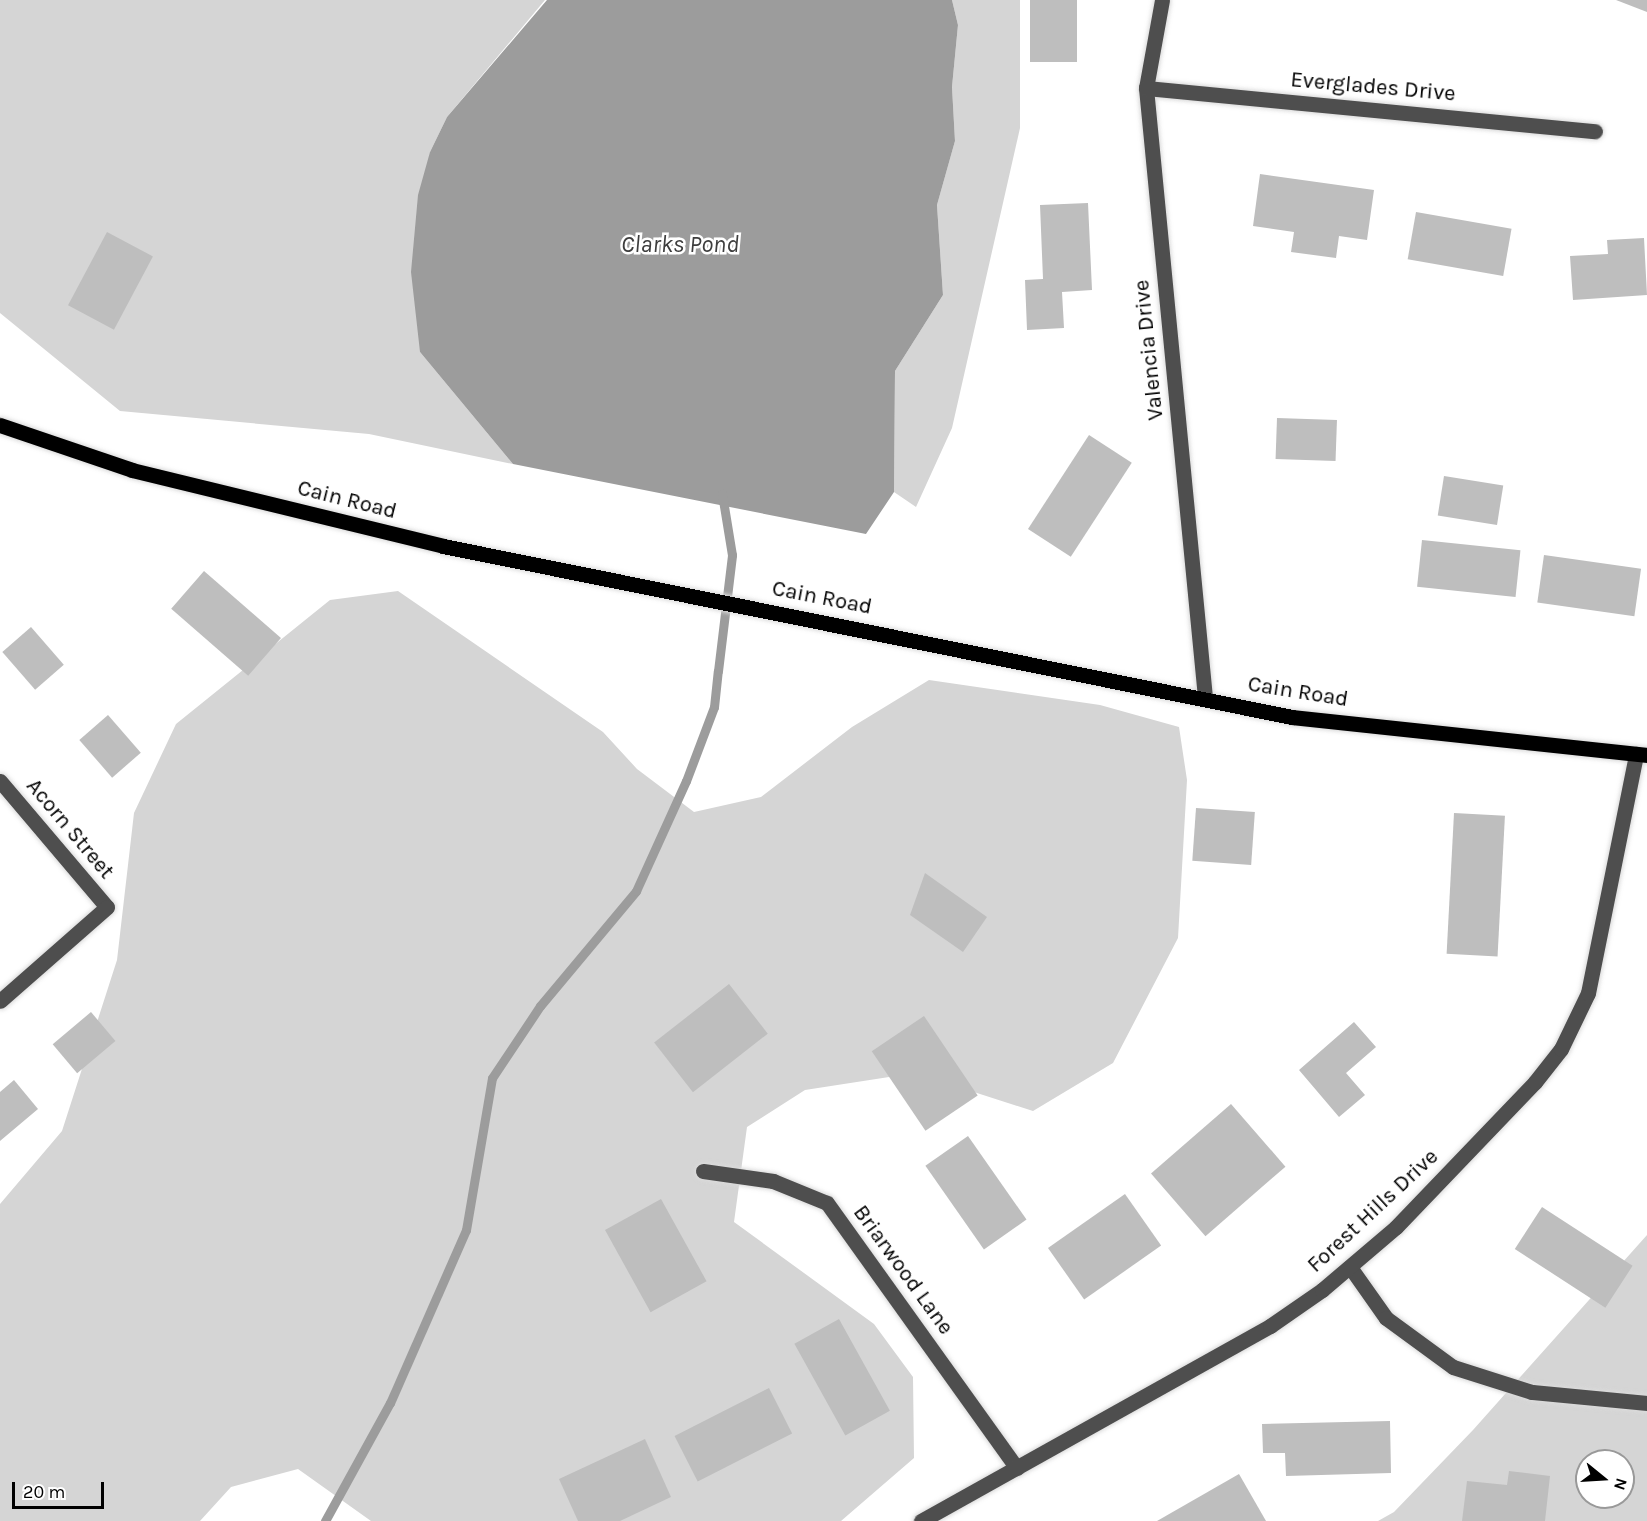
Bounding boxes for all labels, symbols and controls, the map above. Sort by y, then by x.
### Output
street label: Everglades Drive [1289,67,1457,107]
water label: Clarks Pond [621,231,739,259]
street label: Valencia Drive [1128,278,1170,422]
street label: Cain Road [295,475,399,525]
street label: Cain Road [770,575,874,621]
street label: Cain Road [1246,671,1350,713]
street label: Acorn Street [20,773,120,885]
street label: Forest Hills Drive [1302,1144,1444,1278]
street label: Briarwood Lane [847,1200,959,1340]
north arrow [1575,1449,1635,1509]
scale bar [15,1470,106,1508]
text: N [1610,1476,1632,1492]
text: 20 m [23,1481,65,1503]

